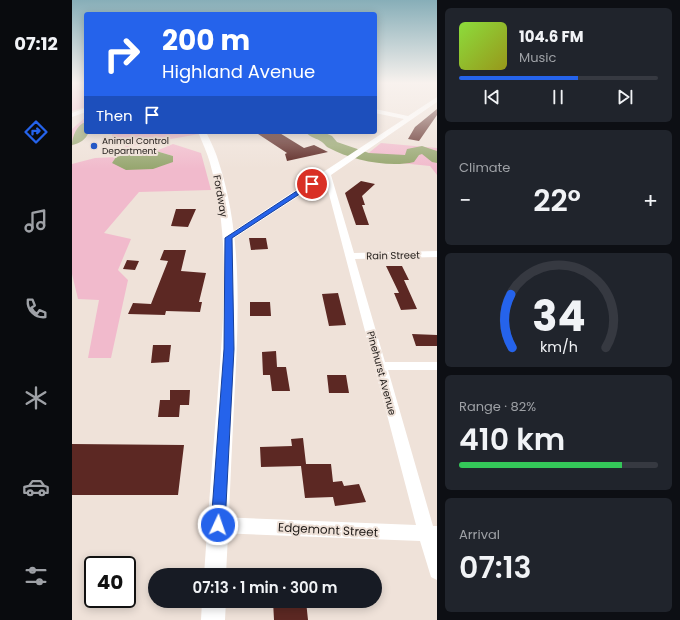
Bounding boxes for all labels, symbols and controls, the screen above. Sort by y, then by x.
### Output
text: 200 m [162,21,250,60]
text: 104.6 FM [519,26,584,47]
icon: right [96,28,148,80]
text: 07:12 [14,31,58,56]
text: Music [519,48,556,67]
text: Highland Avenue [162,59,315,84]
icon: previous [481,86,503,108]
icon: pause [547,86,569,108]
icon: next [614,86,636,108]
icon: arrive [141,104,163,126]
text: Then [96,105,133,126]
icon: directions [22,118,50,146]
place label: Animal Control Department [102,135,169,157]
marker: Animal Control Department [89,141,99,151]
text: Climate [459,158,510,177]
pin [295,167,329,201]
icon: arrive [301,173,323,195]
street label: Fordway [209,174,232,219]
text: 22° [533,179,581,222]
text: − [459,185,471,216]
text: + [643,185,658,216]
icon: music [22,207,50,235]
street label: Rain Street [366,248,420,263]
text: 34 [532,287,585,346]
icon: phone [22,295,50,323]
street label: Pinehurst Avenue [363,329,400,417]
text: km/h [539,337,578,357]
icon: climate [22,384,50,412]
text: Range · 82% [459,397,536,416]
text: 410 km [459,418,565,461]
icon: car [22,473,50,501]
position arrow [197,504,239,546]
street label: Edgemont Street [278,518,379,541]
text: Arrival [459,525,500,544]
text: 07:13 [459,546,532,589]
speed limit sign: 40 [84,556,136,608]
icon: filters [22,562,50,590]
text: 07:13 · 1 min · 300 m [192,577,338,598]

